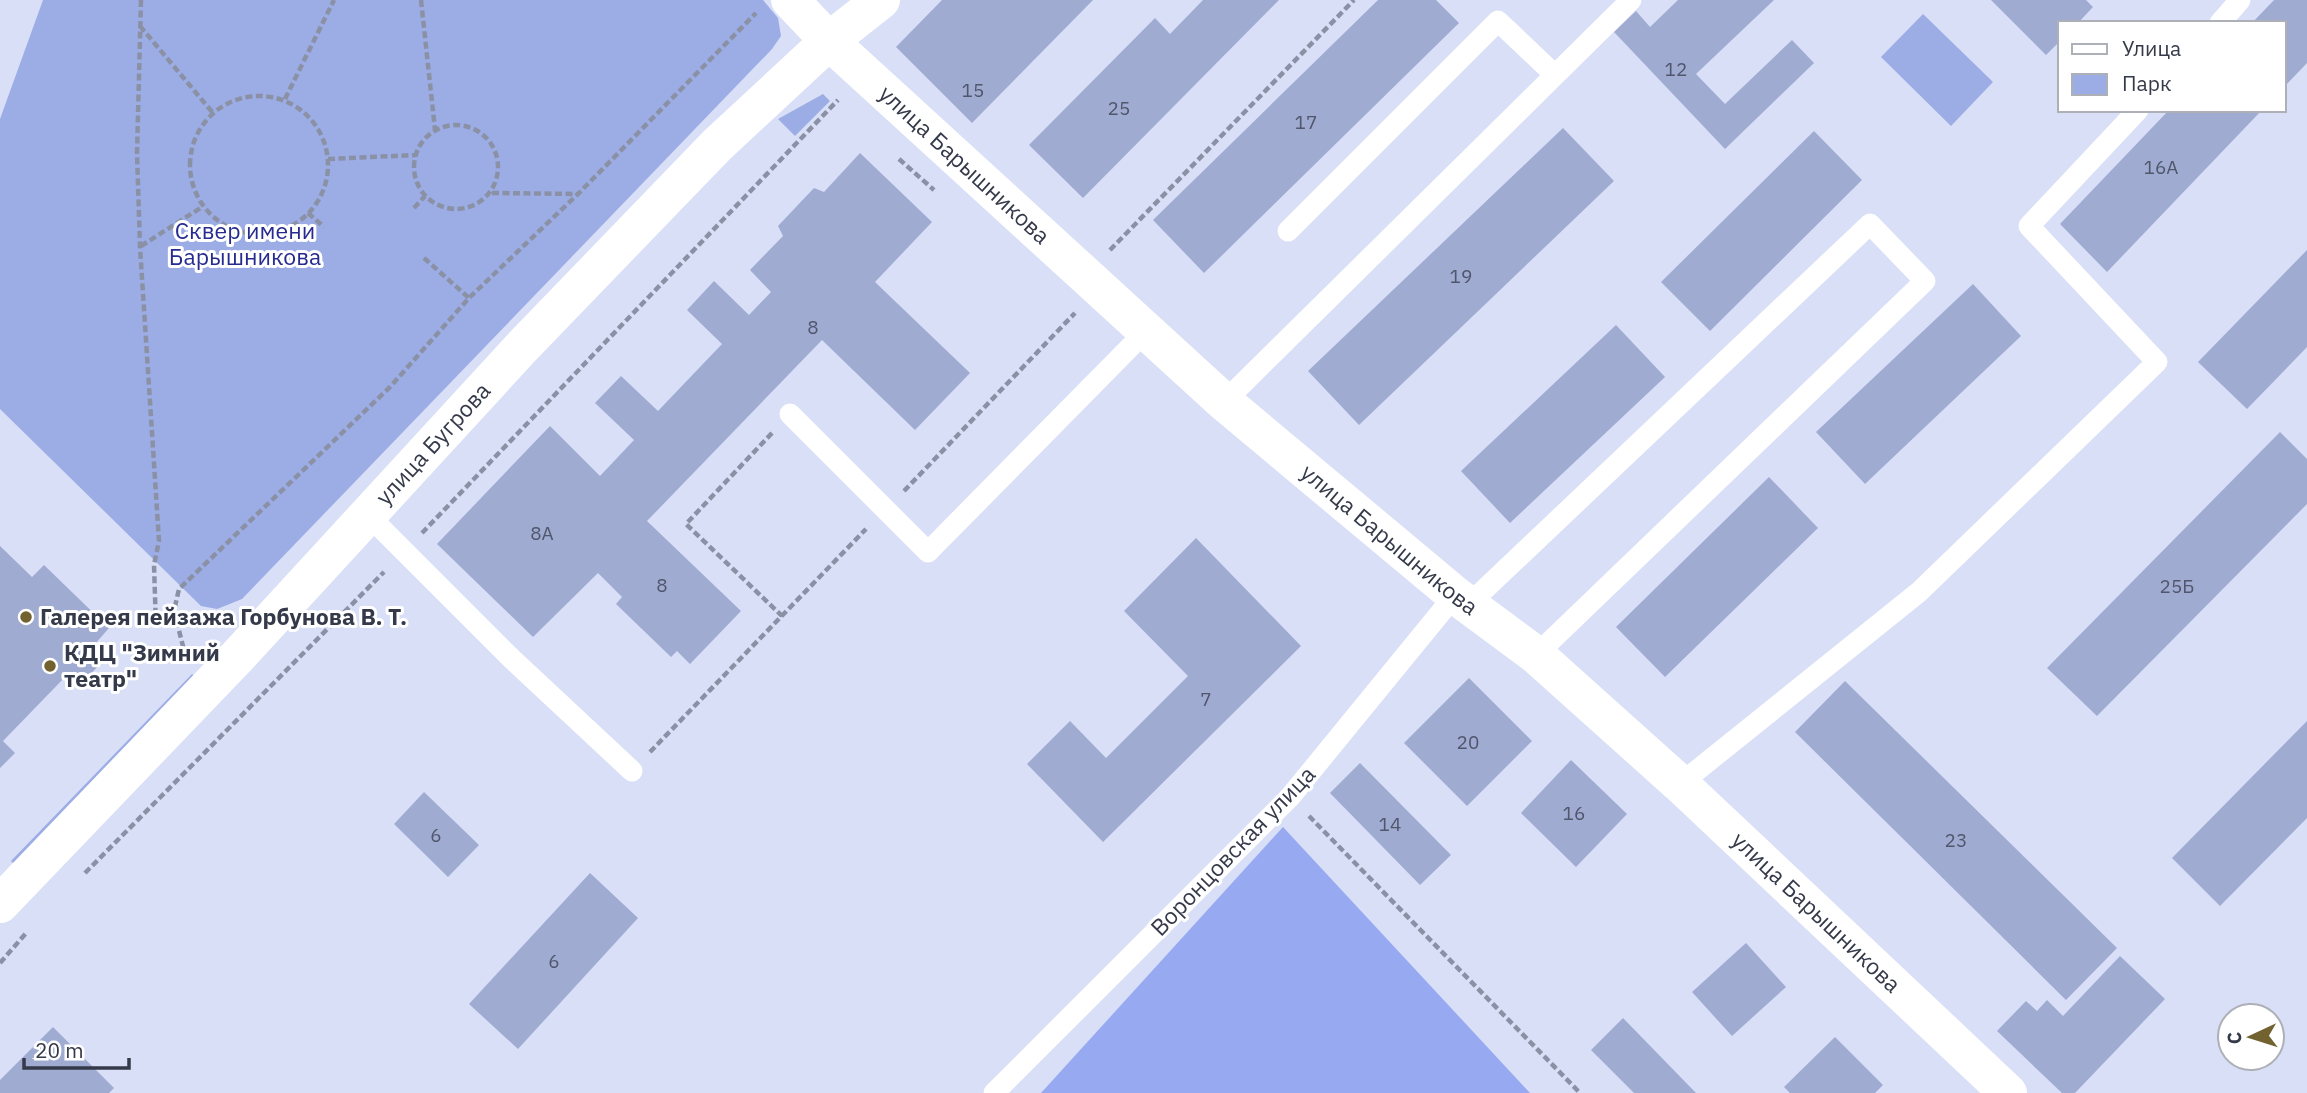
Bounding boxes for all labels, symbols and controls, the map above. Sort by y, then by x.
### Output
legend [2058,21,2286,112]
text: Улица [2122,34,2181,62]
house number: 12 [1665,57,1687,81]
text: Парк [2122,69,2172,97]
street label: улица Барышникова [873,78,1057,250]
house number: 15 [962,78,984,102]
house number: 25 [1108,96,1130,120]
house number: 17 [1295,110,1317,134]
house number: 16А [2144,155,2178,179]
park label: Сквер имени Барышникова [169,215,321,271]
house number: 19 [1450,264,1472,288]
house number: 8 [807,315,819,339]
street label: улица Бугрова [368,375,496,511]
street label: улица Барышникова [1295,457,1485,621]
house number: 8А [530,521,554,545]
house number: 8 [656,573,668,597]
house number: 25Б [2160,574,2194,598]
place label: Галерея пейзажа Горбунова В. Т. [40,601,407,631]
marker: Галерея пейзажа Горбунова В. Т. [18,609,34,625]
place label: КДЦ "Зимний театр" [64,637,220,693]
marker: КДЦ "Зимний театр" [42,658,58,674]
house number: 7 [1200,687,1212,711]
house number: 20 [1457,730,1479,754]
street label: Воронцовская улица [1143,759,1321,942]
house number: 16 [1563,801,1585,825]
house number: 14 [1379,812,1401,836]
house number: 6 [430,823,442,847]
street label: улица Барышникова [1726,825,1908,999]
house number: 23 [1945,828,1967,852]
house number: 6 [548,949,560,973]
north arrow [2216,1002,2286,1072]
scale bar [24,1026,130,1070]
text: С [2222,1031,2246,1045]
text: 20 m [35,1036,84,1064]

